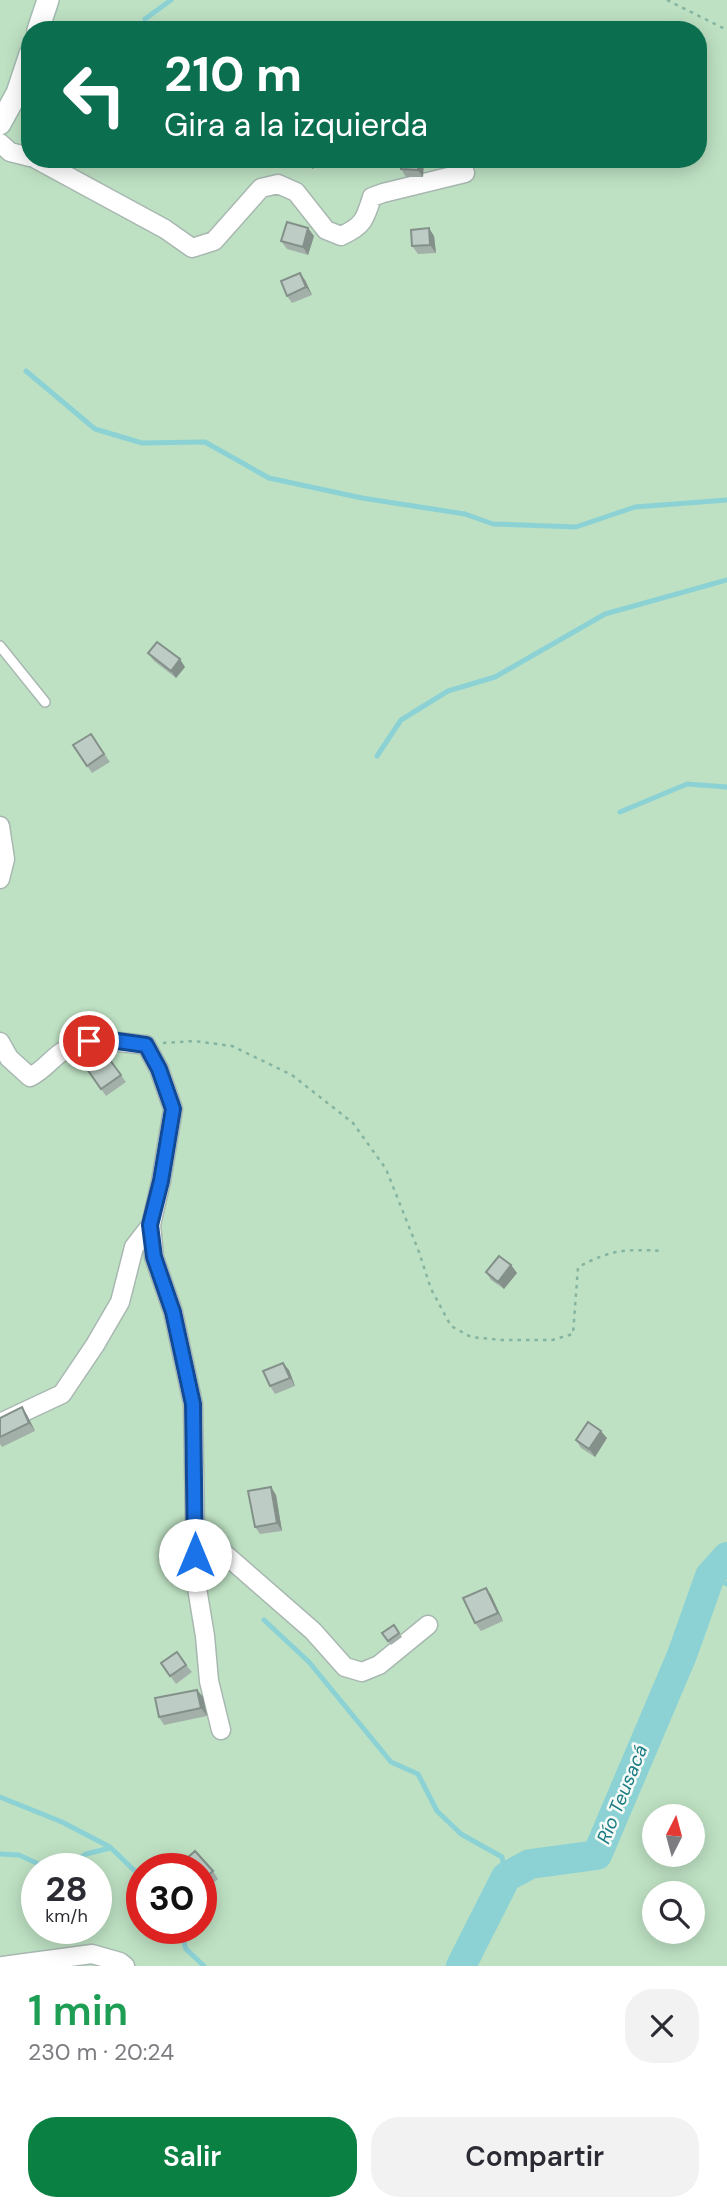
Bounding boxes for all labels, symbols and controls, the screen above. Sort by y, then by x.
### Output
text: 210 m [164,42,302,106]
icon: left [49,49,140,140]
text: Gira a la izquierda [164,104,428,146]
pin [59,1011,119,1071]
icon: arrive [70,1022,108,1060]
position arrow [158,1518,232,1592]
water label: Río Teusacá [591,1741,653,1847]
north arrow [642,1804,705,1867]
map controls [642,1804,705,1944]
speed limit sign: 30 [126,1853,217,1944]
text: 28 [45,1866,88,1912]
button: search [642,1881,705,1944]
text: km/h [45,1904,88,1928]
text: 1 min [28,1983,128,2038]
button: close [625,1989,699,2063]
text: 230 m · 20:24 [28,2037,174,2067]
button: Salir [28,2117,357,2197]
button: Compartir [371,2117,699,2197]

